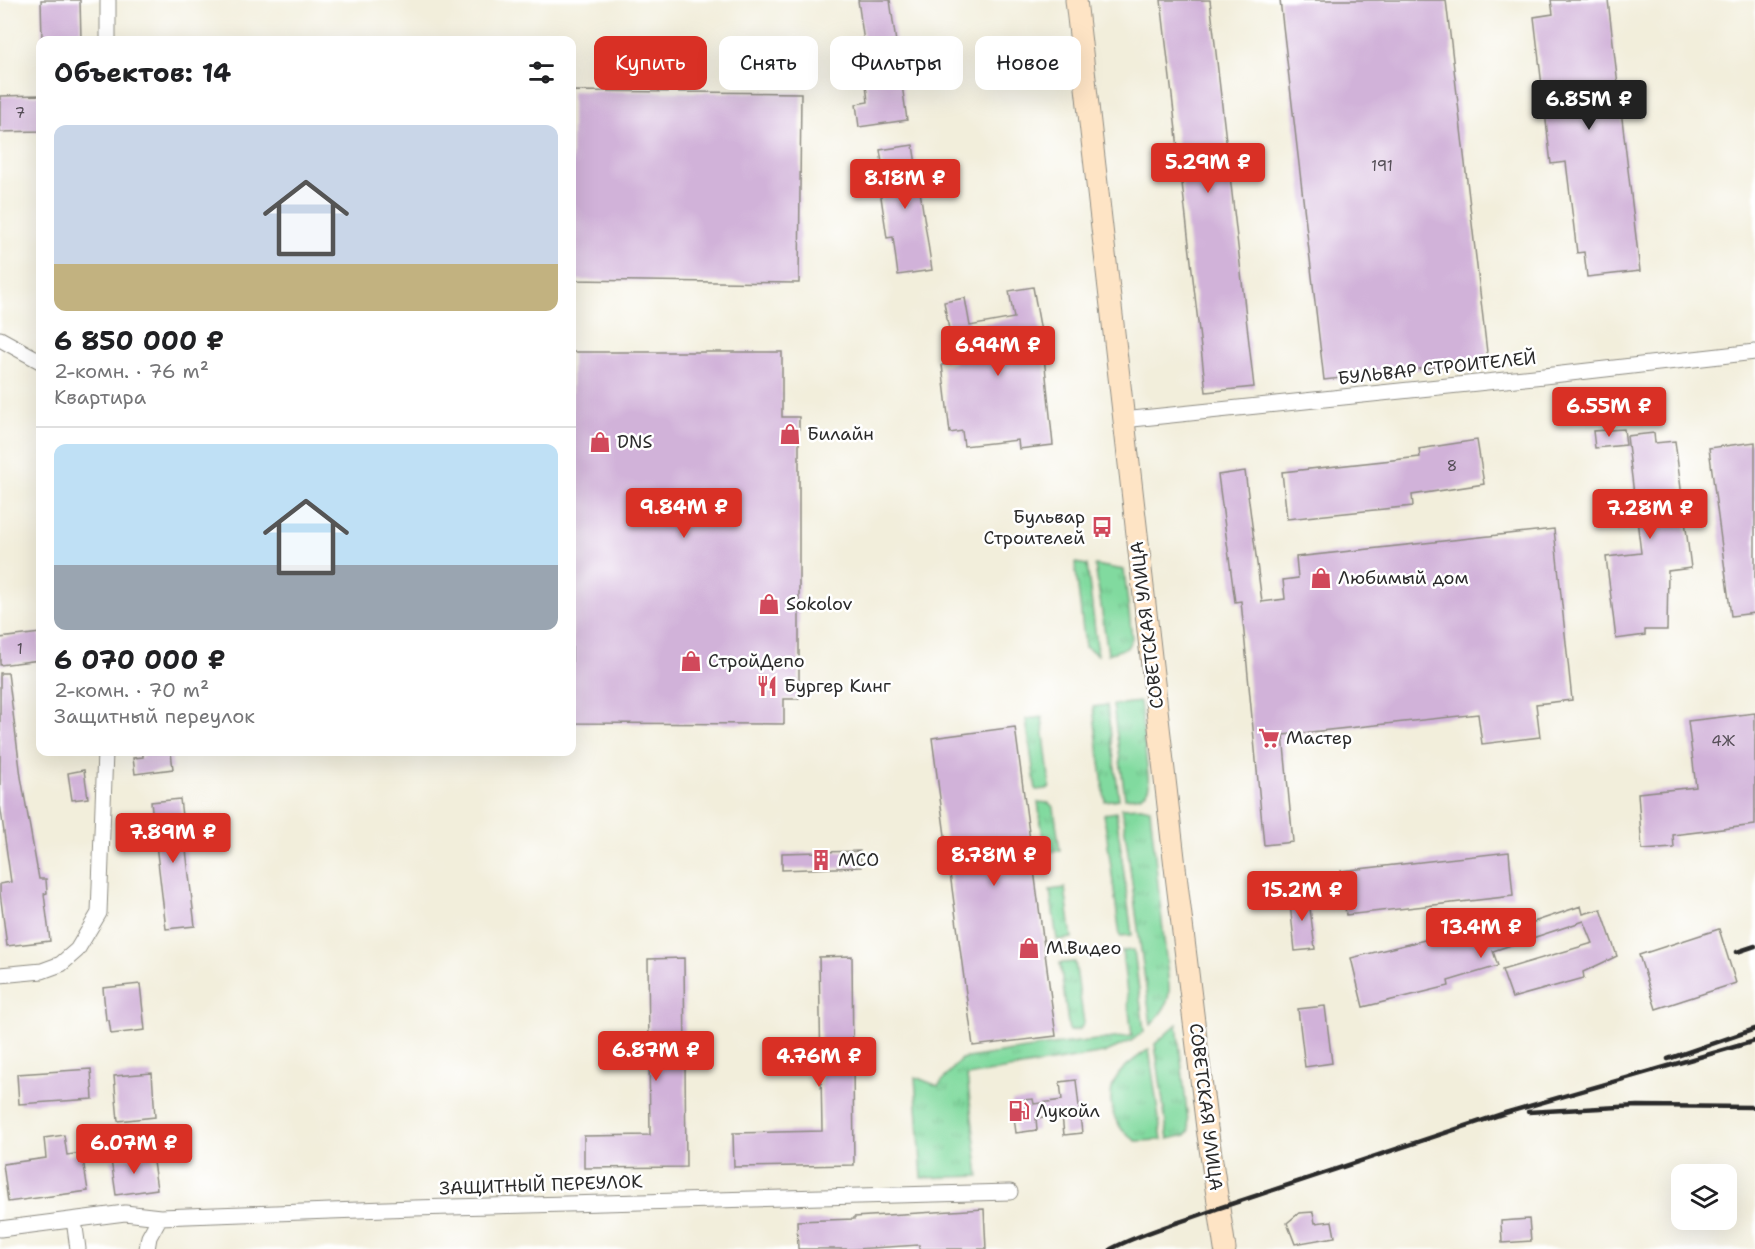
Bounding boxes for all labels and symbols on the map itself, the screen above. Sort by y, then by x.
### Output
pin: 6.85M ₽ [1534,80,1644,131]
house number: 7 [15,103,25,123]
pin: 5.29M ₽ [1153,143,1263,194]
house number: 191 [1371,156,1393,176]
pin: 8.18M ₽ [850,159,960,210]
pin: 6.94M ₽ [943,326,1053,377]
street label: БУЛЬВАР СТРОИТЕЛЕЙ [1337,346,1537,390]
pin: 6.55M ₽ [1554,387,1664,438]
shop icon: Билайн [778,422,802,446]
place label: Билайн [807,422,874,446]
shop icon: DNS [588,430,612,454]
place label: DNS [617,430,652,454]
house number: 8 [1447,456,1457,476]
pin: 9.84M ₽ [629,488,739,539]
pin: 7.28M ₽ [1595,489,1705,540]
place label: Бульвар Строителей [984,505,1085,550]
bus stop icon: Бульвар Строителей [1090,515,1114,539]
street label: СОВЕТСКАЯ УЛИЦА [1125,540,1169,710]
shop icon: Любимый дом [1309,566,1333,590]
place label: Любимый дом [1338,566,1468,590]
shop icon: Sokolov [757,592,781,616]
place label: Sokolov [786,592,853,616]
house number: 1 [17,639,23,659]
shop icon: СтройДепо [679,649,703,673]
place label: СтройДепо [708,649,805,673]
restaurant icon: Бургер Кинг [755,674,779,698]
place label: Бургер Кинг [784,674,891,698]
supermarket icon: Мастер [1257,726,1281,750]
place label: Мастер [1286,726,1352,750]
house number: 4Ж [1711,731,1736,751]
pin: 7.89M ₽ [118,813,228,864]
pin: 8.78M ₽ [939,836,1049,887]
building icon: МСО [809,848,833,872]
place label: МСО [838,848,879,872]
pin: 15.2M ₽ [1247,871,1357,922]
pin: 13.4M ₽ [1426,908,1536,959]
shop icon: М.Видео [1017,936,1041,960]
place label: М.Видео [1046,936,1121,960]
street label: СОВЕТСКАЯ УЛИЦА [1184,1022,1228,1192]
pin: 6.87M ₽ [601,1031,711,1082]
pin: 4.76M ₽ [764,1037,874,1088]
fuel station icon: Лукойл [1007,1099,1031,1123]
place label: Лукойл [1036,1099,1100,1123]
pin: 6.07M ₽ [79,1124,189,1175]
street label: ЗАЩИТНЫЙ ПЕРЕУЛОК [439,1169,643,1201]

